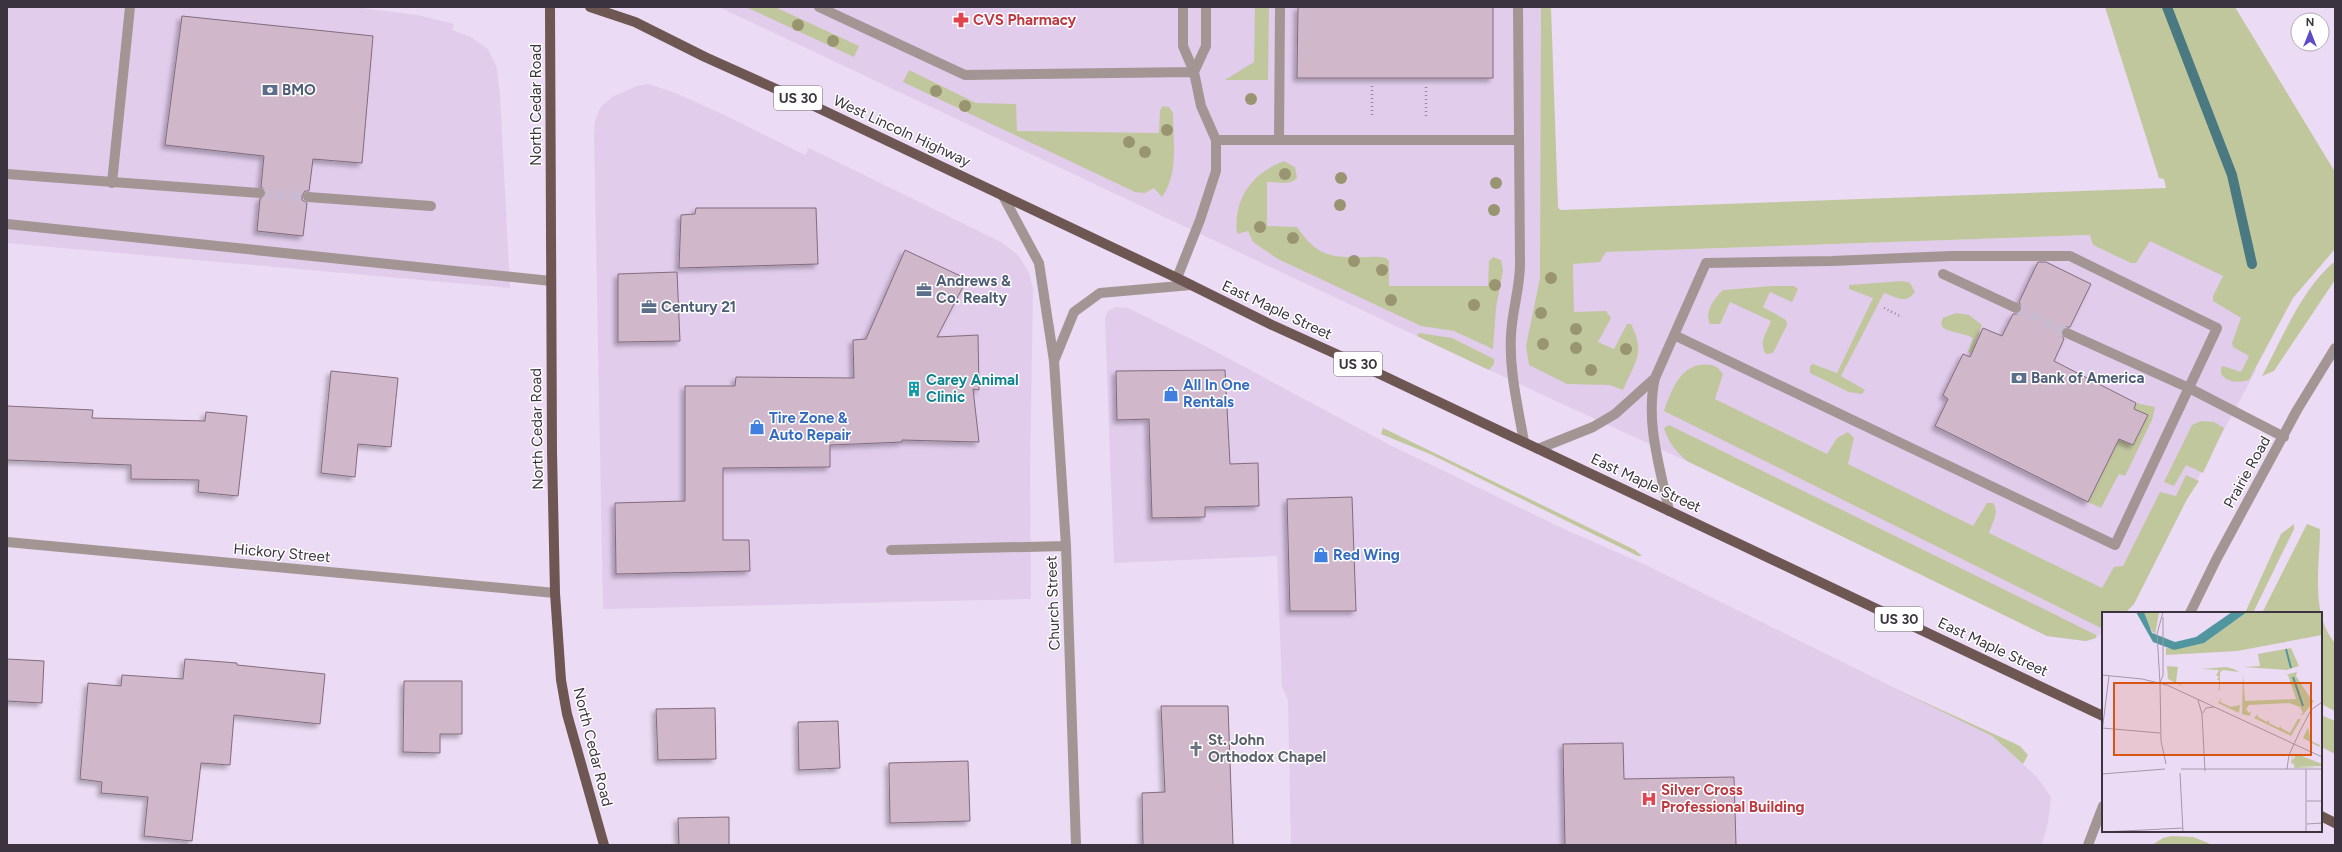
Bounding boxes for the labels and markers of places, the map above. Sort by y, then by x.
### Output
pharmacy icon: CVS Pharmacy [952,11,970,29]
place label: CVS Pharmacy [973,11,1077,29]
bank icon: BMO [261,81,279,99]
place label: BMO [282,81,316,99]
place label: Andrews & Co. Realty [936,272,1011,307]
office icon: Andrews & Co. Realty [915,281,933,299]
office icon: Century 21 [640,298,658,316]
place label: Century 21 [661,298,736,316]
bank icon: Bank of America [2010,369,2028,387]
place label: Bank of America [2031,369,2144,387]
place label: Carey Animal Clinic [926,371,1019,406]
place label: All In One Rentals [1183,376,1250,411]
building icon: Carey Animal Clinic [905,380,923,398]
shop icon: All In One Rentals [1162,385,1180,403]
place label: Tire Zone & Auto Repair [769,409,851,444]
shop icon: Tire Zone & Auto Repair [748,418,766,436]
shop icon: Red Wing [1312,546,1330,564]
place label: Red Wing [1333,546,1400,564]
place label: St. John Orthodox Chapel [1208,731,1326,766]
church icon: St. John Orthodox Chapel [1187,740,1205,758]
place label: Silver Cross Professional Building [1661,781,1805,816]
hospital icon: Silver Cross Professional Building [1640,790,1658,808]

